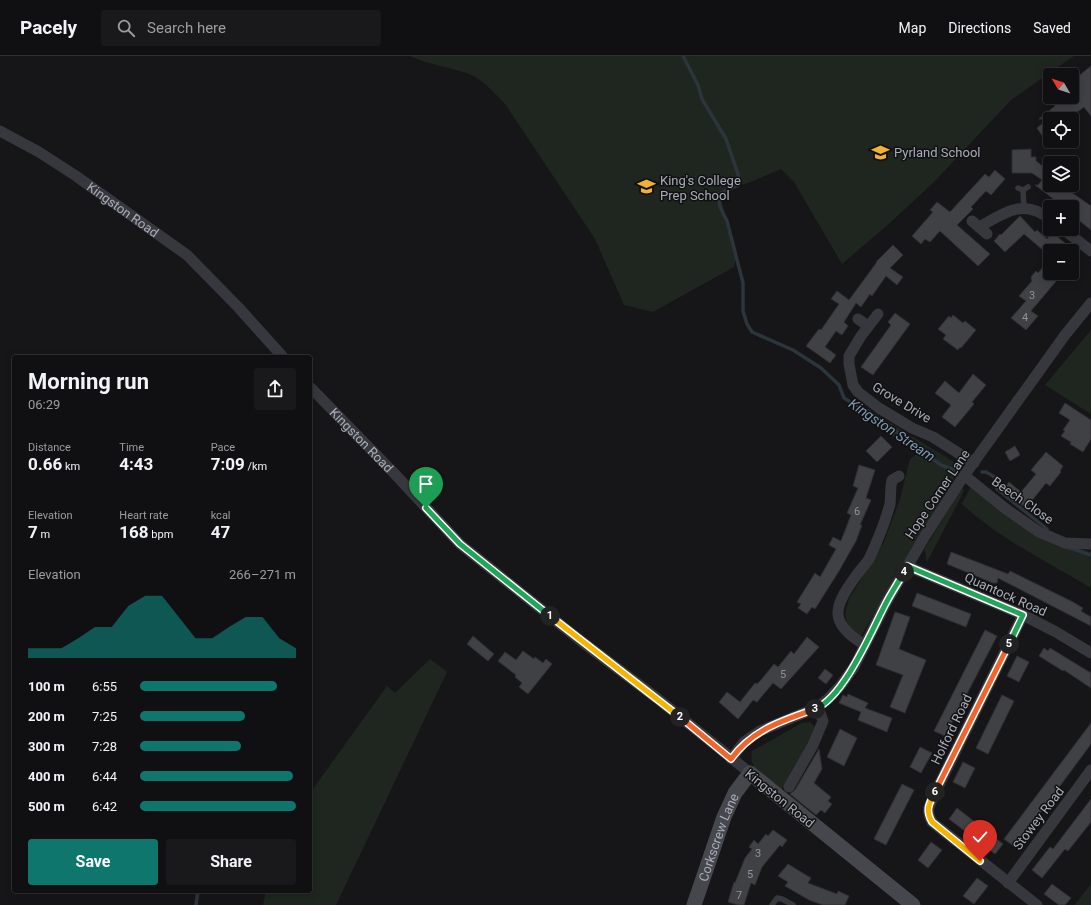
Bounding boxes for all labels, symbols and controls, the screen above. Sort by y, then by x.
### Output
search box [101,10,381,46]
text: Pacely [20,16,77,39]
icon: search [115,17,137,39]
text: Search here [147,19,226,37]
text: Map [899,20,926,36]
text: Directions [948,20,1011,36]
text: Saved [1033,20,1071,36]
north arrow [1043,68,1079,104]
map controls [1043,68,1079,280]
button: locate [1043,112,1079,148]
school or university icon: Pyrland School [871,142,891,162]
place label: Pyrland School [894,145,981,160]
button: layers [1043,156,1079,192]
place label: King's College Prep School [660,173,741,203]
school or university icon: King's College Prep School [637,177,657,197]
street label: Kingston Road [84,179,161,240]
button: + [1043,200,1079,236]
button: − [1043,244,1079,280]
house number: 3 [1029,289,1035,302]
house number: 4 [1022,311,1028,324]
button: share [254,368,296,410]
text: Morning run [28,369,149,394]
street label: Grove Drive [870,379,934,426]
water label: Kingston Stream [846,395,938,465]
text: 06:29 [28,397,60,412]
street label: Kingston Road [326,405,396,476]
text: Distance [28,441,71,454]
text: Time [119,441,144,454]
text: Pace [211,441,235,454]
street label: Hope Corner Lane [902,447,973,542]
text: 0.66 [28,454,62,474]
text: 4:43 [119,454,153,474]
text: 7:09 [211,454,245,474]
text: km [62,460,80,473]
text: /km [245,460,267,473]
pin [409,467,443,508]
icon: arrive [415,473,437,495]
street label: Beech Close [989,474,1056,527]
house number: 6 [854,505,860,518]
text: Elevation [28,509,73,522]
text: Heart rate [119,509,168,522]
text: kcal [211,509,231,522]
text: 7 [28,522,38,542]
text: 168 [119,522,149,542]
text: 47 [211,522,230,542]
text: m [38,528,50,541]
text: bpm [149,528,173,541]
pin: 4 [894,562,914,582]
text: 4 [901,565,907,578]
text: Elevation [28,567,81,582]
text: 266–271 m [229,567,296,582]
street label: Quantock Road [962,570,1049,619]
pin: 1 [540,606,560,626]
text: 1 [547,609,553,622]
pin: 5 [999,634,1019,654]
text: 5 [1006,637,1012,650]
house number: 5 [780,668,786,681]
text: 100 m [28,679,65,694]
text: 6:55 [92,679,117,694]
street label: Holford Road [928,692,975,767]
pin: 3 [805,699,825,719]
text: 3 [812,702,818,715]
pin: 2 [670,707,690,727]
text: 200 m [28,709,65,724]
text: 7:25 [92,709,117,724]
text: 2 [677,710,683,723]
text: 300 m [28,739,65,754]
text: 7:28 [92,739,117,754]
street label: Kingston Road [742,766,817,831]
text: 400 m [28,769,65,784]
text: 6:44 [92,769,117,784]
pin: 6 [925,782,945,802]
street label: Stowey Road [1010,784,1067,853]
text: 6 [932,785,938,798]
street label: Corkscrew Lane [696,791,742,883]
text: 500 m [28,799,65,814]
text: 6:42 [92,799,117,814]
pin [963,820,997,861]
icon: check [969,826,991,848]
button: Save [28,839,158,885]
button: Share [166,839,296,885]
house number: 3 [755,847,761,860]
house number: 5 [747,868,753,881]
house number: 7 [736,889,742,902]

